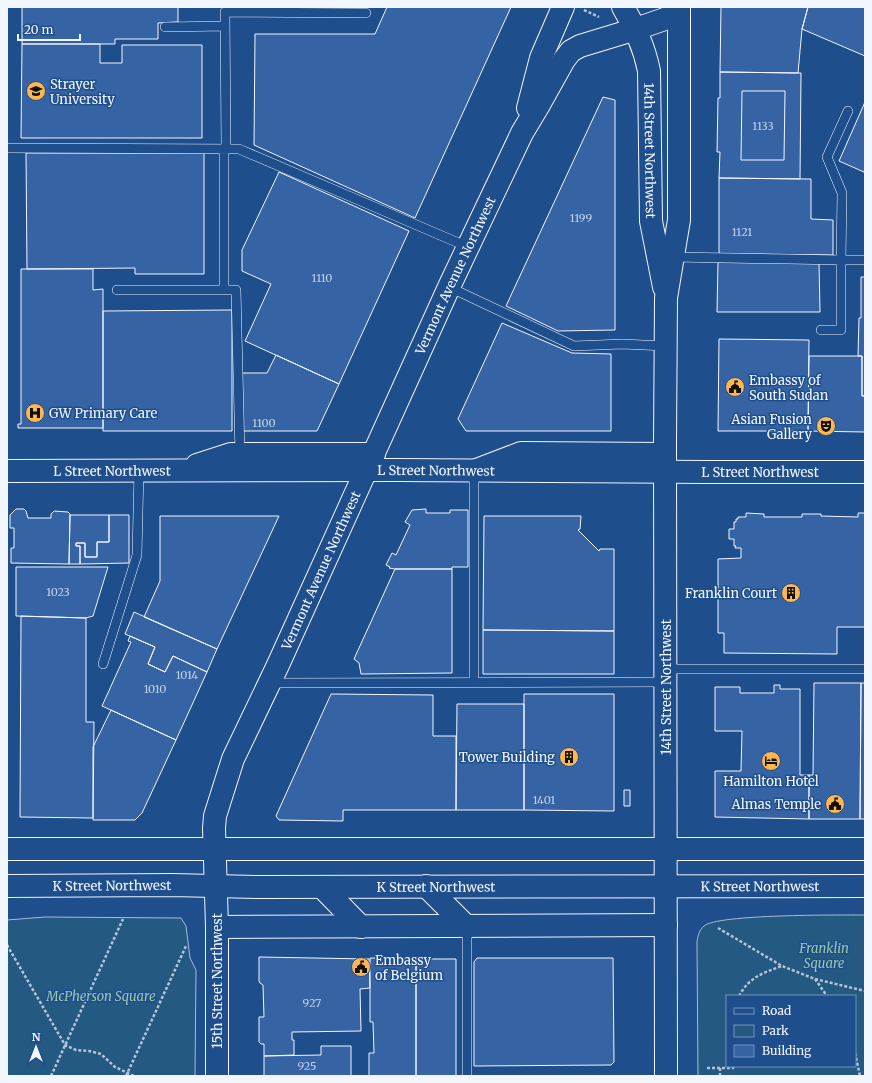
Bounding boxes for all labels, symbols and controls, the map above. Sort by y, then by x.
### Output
scale bar [18,16,80,42]
text: 20 m [24,22,53,37]
place label: Strayer University [50,76,115,108]
school or university icon: Strayer University [25,80,47,102]
street label: 14th Street Northwest [640,82,659,219]
house number: 1133 [752,119,774,133]
street label: Vermont Avenue Northwest [411,194,500,358]
house number: 1199 [570,211,593,225]
house number: 1121 [732,225,752,239]
house number: 1110 [312,271,332,285]
place label: Embassy of South Sudan [749,372,829,404]
public building icon: Embassy of South Sudan [724,376,746,398]
hospital icon: GW Primary Care [24,402,46,424]
place label: GW Primary Care [49,405,158,422]
place label: Asian Fusion Gallery [730,411,812,443]
theatre icon: Asian Fusion Gallery [815,415,837,437]
house number: 1100 [252,416,276,430]
street label: L Street Northwest [377,462,495,480]
street label: L Street Northwest [53,463,171,480]
street label: L Street Northwest [701,464,819,481]
street label: Vermont Avenue Northwest [278,488,365,653]
building icon: Franklin Court [780,582,802,604]
house number: 1023 [46,585,70,599]
place label: Franklin Court [685,585,777,602]
street label: 14th Street Northwest [658,619,675,755]
house number: 1014 [176,668,198,682]
house number: 1010 [144,682,166,696]
building icon: Tower Building [558,746,580,768]
place label: Tower Building [459,749,555,766]
hotel icon: Hamilton Hotel [760,750,782,772]
place label: Hamilton Hotel [723,773,819,790]
house number: 1401 [533,793,555,807]
public building icon: Almas Temple [824,793,846,815]
place label: Almas Temple [730,796,821,813]
street label: K Street Northwest [53,877,171,895]
street label: K Street Northwest [701,878,819,895]
street label: K Street Northwest [377,879,495,896]
street label: 15th Street Northwest [209,913,226,1049]
park label: Franklin Square [798,940,849,972]
place label: Embassy of Belgium [375,952,443,984]
public building icon: Embassy of Belgium [350,956,372,978]
park label: McPherson Square [45,988,156,1005]
legend [726,995,856,1067]
house number: 927 [303,996,321,1010]
text: Road [762,1003,791,1018]
text: Park [762,1023,789,1038]
north arrow [16,1027,56,1067]
text: N [32,1030,41,1044]
text: Building [762,1043,812,1058]
house number: 925 [298,1059,316,1073]

